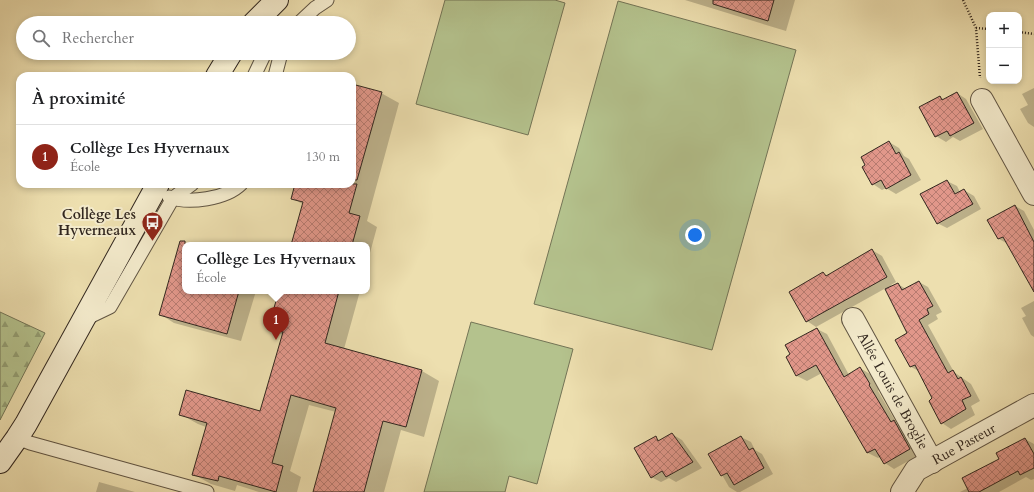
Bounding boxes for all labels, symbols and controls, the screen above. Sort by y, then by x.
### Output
map controls [986,12,1022,84]
button: + [986,12,1022,48]
search box [16,16,356,60]
icon: search [30,27,52,49]
text: Rechercher [62,28,134,48]
button: − [986,48,1022,84]
text: À proximité [32,87,126,110]
text: Collège Les Hyvernaux [70,138,230,158]
text: 1 [42,148,48,166]
text: 130 m [306,148,340,166]
text: École [70,158,100,176]
place label: Collège Les Hyverneaux [58,205,136,240]
bus stop icon: Collège Les Hyverneaux [139,209,165,242]
your location [685,225,705,245]
popup [182,242,370,294]
text: Collège Les Hyvernaux [196,249,356,269]
text: École [196,269,226,287]
pin: 1 [263,307,289,340]
street label: Allée Louis de Broglie [853,329,933,453]
street label: Rue Pasteur [929,418,1000,469]

